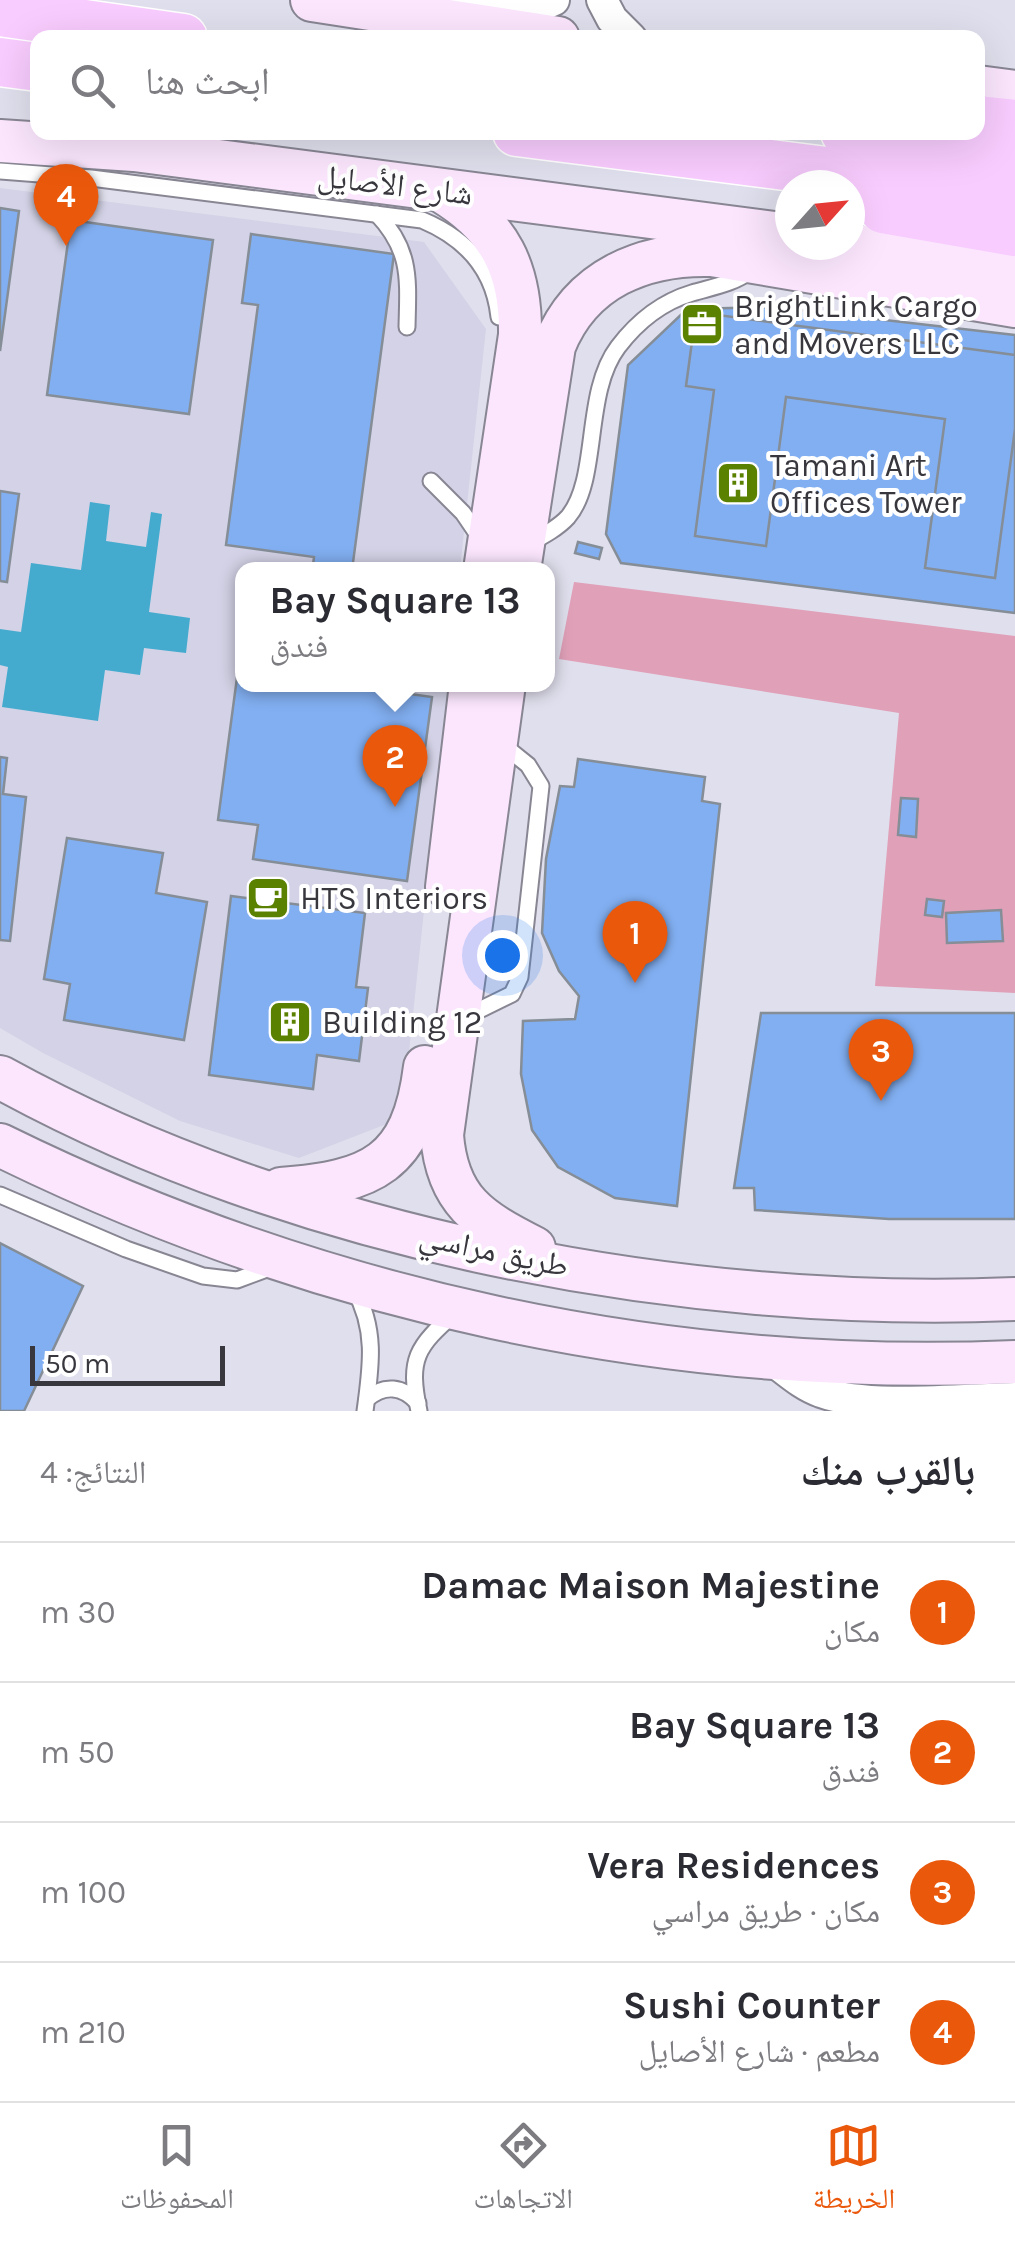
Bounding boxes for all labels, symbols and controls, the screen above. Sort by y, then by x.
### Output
search box [30,30,985,140]
icon: search [65,58,120,113]
text: ابحث هنا [145,59,270,104]
street label: شارع الأصايل [315,157,475,214]
pin: 4 [34,164,98,246]
north arrow [775,170,865,260]
place label: BrightLink Cargo and Movers LLC [734,288,978,362]
office icon: BrightLink Cargo and Movers LLC [679,301,725,347]
place label: Tamani Art Offices Tower [770,447,962,521]
building icon: Tamani Art Offices Tower [715,460,761,506]
popup [235,562,555,692]
text: Bay Square 13 [270,578,520,623]
text: فندق [270,628,328,665]
pin: 2 [362,724,428,807]
cafe icon: HTS Interiors [245,875,291,921]
place label: HTS Interiors [300,880,488,917]
pin: 1 [602,900,668,983]
your location [477,930,528,981]
building icon: Building 12 [267,999,313,1045]
place label: Building 12 [322,1004,482,1041]
pin: 3 [848,1018,914,1101]
street label: طريق مراسي [415,1217,572,1291]
scale bar [30,1341,225,1386]
text: 50 m [45,1347,110,1380]
text: بالقرب منك [800,1446,975,1496]
text: النتائج: 4 [40,1454,146,1491]
text: Damac Maison Majestine [421,1563,880,1608]
text: 30 m [40,1594,115,1631]
text: 1 [937,1594,948,1631]
text: مكان [824,1613,880,1650]
text: Bay Square 13 [629,1703,880,1748]
text: 50 m [40,1734,115,1771]
text: 2 [933,1734,952,1771]
text: فندق [821,1753,880,1790]
text: Vera Residences [587,1843,880,1888]
text: 100 m [40,1874,126,1911]
text: 3 [933,1874,952,1911]
text: مكان · طريق مراسي [652,1893,880,1930]
text: Sushi Counter [623,1983,880,2028]
text: 210 m [40,2014,126,2051]
text: 4 [933,2014,952,2051]
text: مطعم · شارع الأصايل [638,2033,880,2070]
tab: المحفوظات [120,2118,234,2226]
tab: الاتجاهات [474,2118,573,2226]
tab: الخريطة [813,2118,895,2226]

